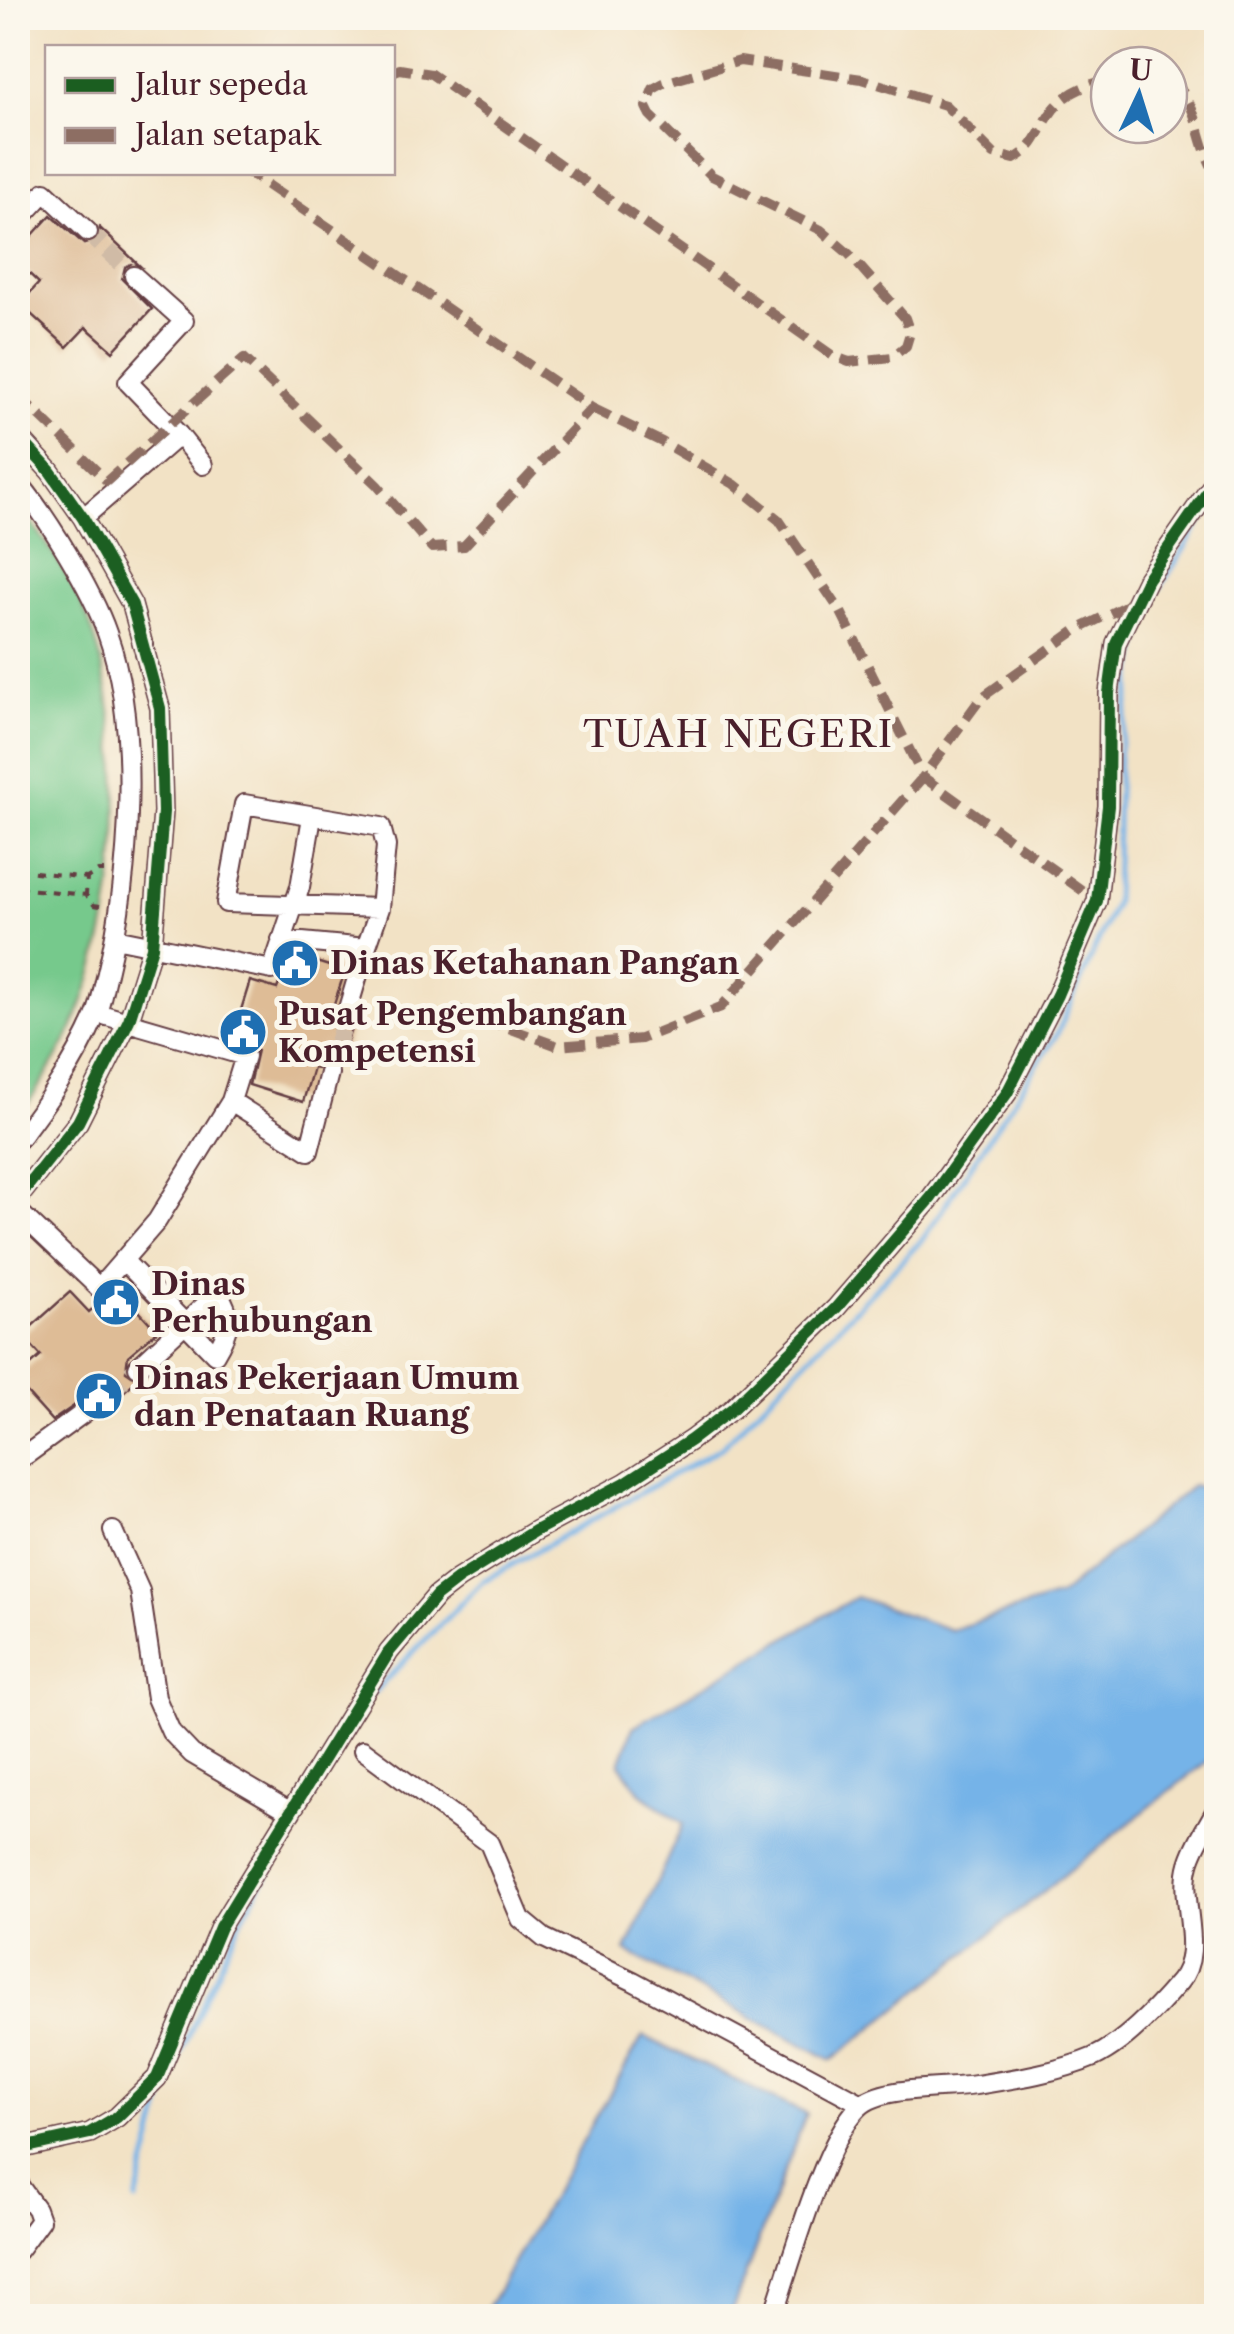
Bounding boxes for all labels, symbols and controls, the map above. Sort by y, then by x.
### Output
legend [45,45,395,175]
north arrow [1089,45,1189,145]
text: U [1128,52,1154,88]
text: Jalur sepeda [131,66,308,103]
text: Jalan setapak [131,116,322,153]
district label: TUAH NEGERI [583,710,895,757]
public building icon: Dinas Ketahanan Pangan [269,937,321,989]
place label: Dinas Ketahanan Pangan [330,943,739,982]
place label: Pusat Pengembangan Kompetensi [278,994,627,1070]
public building icon: Pusat Pengembangan Kompetensi [217,1006,269,1058]
place label: Dinas Perhubungan [151,1264,373,1340]
public building icon: Dinas Perhubungan [90,1276,142,1328]
place label: Dinas Pekerjaan Umum dan Penataan Ruang [134,1358,519,1434]
public building icon: Dinas Pekerjaan Umum dan Penataan Ruang [73,1370,125,1422]

